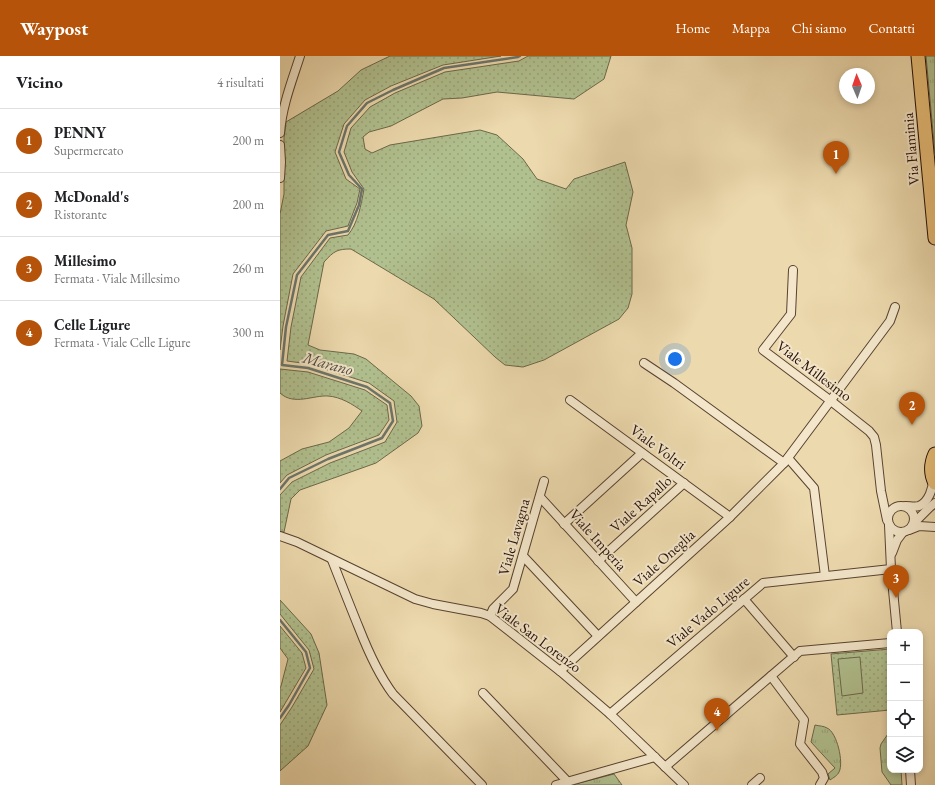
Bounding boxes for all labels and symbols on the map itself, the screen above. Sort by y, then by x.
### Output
north arrow [839,68,875,104]
street label: Via Flaminia [898,112,923,186]
pin: 1 [823,141,849,174]
street label: Viale Millesimo [773,336,856,405]
water label: Marano [300,346,355,380]
your location [665,349,685,369]
pin: 2 [899,392,925,425]
street label: Viale Voltri [627,420,690,473]
street label: Viale Rapallo [606,471,676,536]
street label: Viale Lavagna [493,496,534,578]
street label: Viale Imperia [566,505,631,575]
street label: Viale Oneglia [629,525,699,590]
pin: 3 [883,565,909,598]
street label: Viale Vado Ligure [662,571,753,652]
street label: Viale San Lorenzo [491,599,585,676]
pin: 4 [704,698,730,731]

